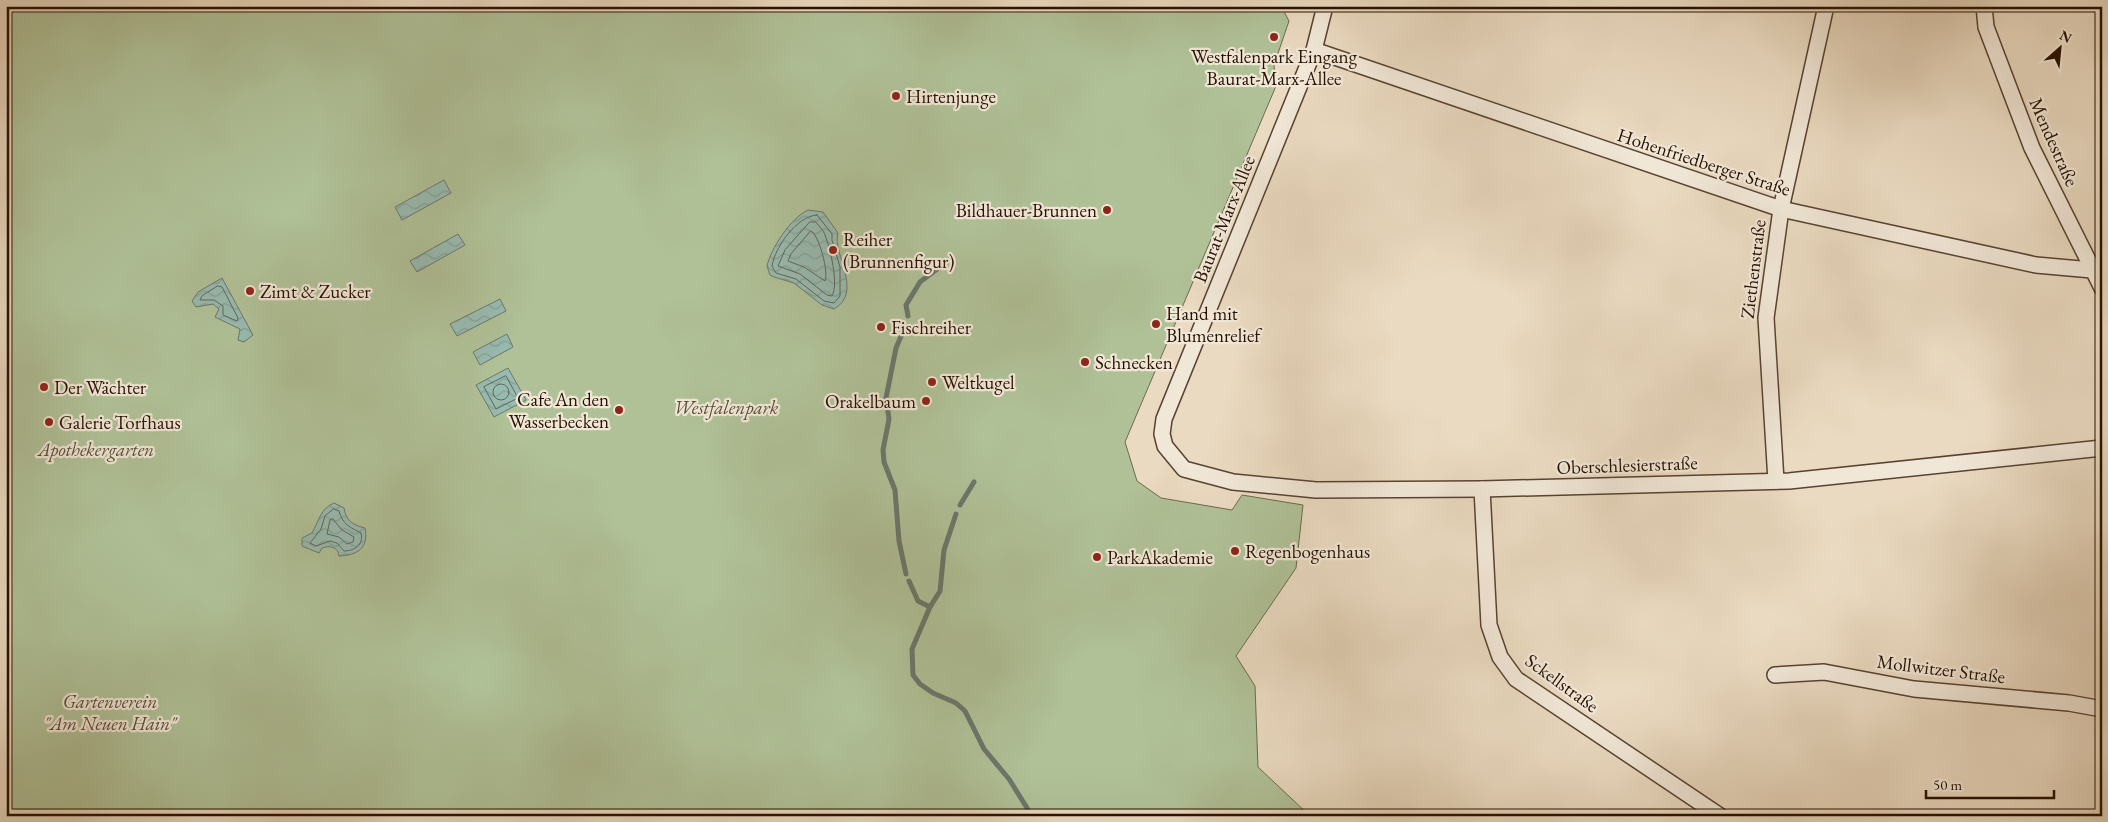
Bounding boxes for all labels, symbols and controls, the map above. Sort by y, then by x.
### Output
north arrow [2036,22,2086,72]
text: N [2057,26,2076,47]
marker: Westfalenpark Eingang Baurat-Marx-Allee [1268,31,1280,43]
place label: Westfalenpark Eingang Baurat-Marx-Allee [1191,44,1358,91]
place label: Hirtenjunge [906,84,996,109]
marker: Hirtenjunge [890,90,902,102]
street label: Mendestraße [2023,94,2085,190]
street label: Hohenfriedberger Straße [1614,122,1794,202]
street label: Baurat-Marx-Allee [1187,152,1261,286]
place label: Bildhauer-Brunnen [956,198,1097,223]
marker: Bildhauer-Brunnen [1101,204,1113,216]
street label: Ziethenstraße [1735,218,1771,320]
place label: Reiher (Brunnenfigur) [843,227,954,274]
marker: Reiher (Brunnenfigur) [827,244,839,256]
place label: Zimt & Zucker [260,279,371,304]
marker: Zimt & Zucker [244,285,256,297]
place label: Hand mit Blumenrelief [1166,301,1262,348]
place label: Fischreiher [891,315,972,340]
marker: Hand mit Blumenrelief [1150,318,1162,330]
marker: Fischreiher [875,321,887,333]
place label: Schnecken [1095,350,1173,375]
marker: Schnecken [1079,356,1091,368]
place label: Weltkugel [942,370,1015,395]
place label: Der Wächter [54,375,147,400]
marker: Weltkugel [926,376,938,388]
marker: Der Wächter [38,381,50,393]
place label: Cafe An den Wasserbecken [509,387,609,434]
place label: Orakelbaum [825,389,916,414]
park label: Westfalenpark [674,395,779,420]
marker: Orakelbaum [920,395,932,407]
marker: Cafe An den Wasserbecken [613,404,625,416]
place label: Galerie Torfhaus [59,410,181,435]
marker: Galerie Torfhaus [43,416,55,428]
park label: Apothekergarten [36,437,154,462]
street label: Oberschlesierstraße [1556,450,1698,480]
place label: Regenbogenhaus [1245,539,1370,564]
place label: ParkAkademie [1107,545,1213,570]
marker: Regenbogenhaus [1229,545,1241,557]
marker: ParkAkademie [1091,551,1103,563]
street label: Sckellstraße [1520,648,1604,718]
street label: Mollwitzer Straße [1875,649,2007,689]
park label: Gartenverein "Am Neuen Hain" [44,689,178,736]
scale bar [1926,767,2053,799]
text: 50 m [1933,775,1962,794]

